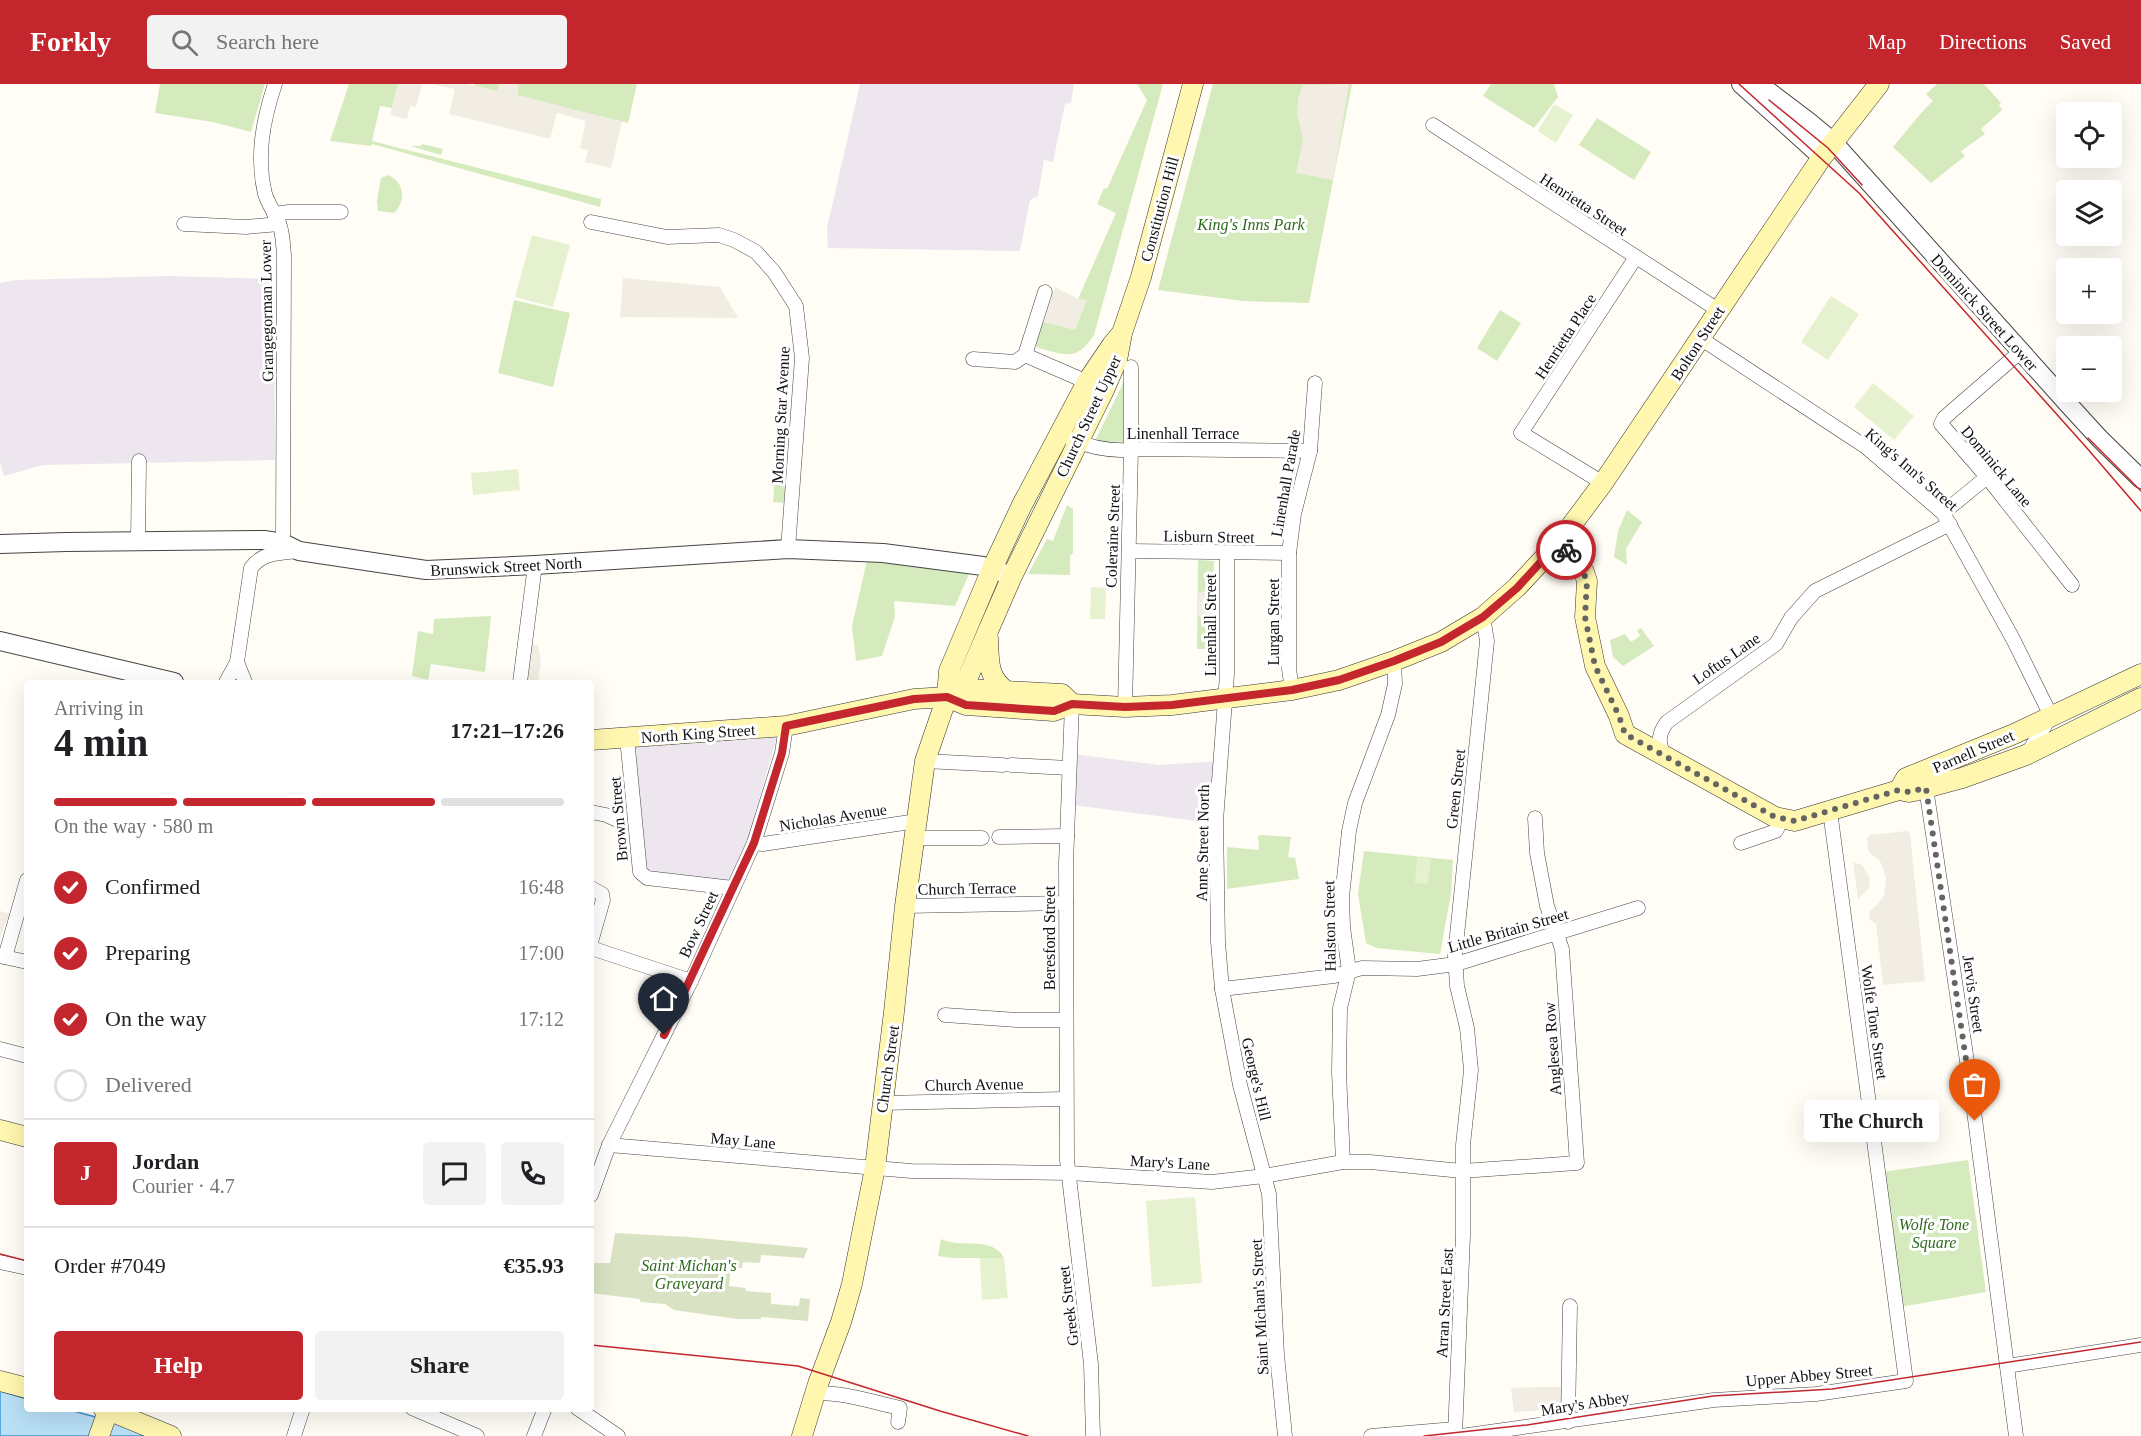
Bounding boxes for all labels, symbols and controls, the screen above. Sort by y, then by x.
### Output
search box [147,15,567,69]
text: Forkly [30,26,111,57]
icon: search [168,26,201,59]
text: Search here [216,29,319,54]
text: Map [1868,30,1906,54]
text: Directions [1939,30,2027,54]
text: Saved [2060,30,2111,54]
map controls [2056,102,2122,402]
button: locate [2056,102,2122,168]
street label: Constitution Hill [1137,154,1182,263]
street label: Henrietta Street [1537,170,1631,239]
button: layers [2056,180,2122,246]
park label: King's Inns Park [1196,216,1306,234]
street label: Grangegorman Lower [257,239,277,382]
street label: Dominick Street Lower [1928,251,2042,375]
button: + [2056,258,2122,324]
street label: Henrietta Place [1532,290,1599,382]
street label: Bolton Street [1667,303,1728,383]
button: − [2056,336,2122,402]
street label: Morning Star Avenue [768,346,794,484]
street label: Church Street Upper [1053,352,1125,480]
street label: Dominick Lane [1958,423,2035,510]
street label: Linenhall Terrace [1127,425,1239,442]
street label: King's Inn's Street [1861,425,1962,515]
street label: Linenhall Parade [1268,428,1303,538]
street label: Coleraine Street [1102,483,1123,588]
courier [1536,520,1596,580]
street label: Lisburn Street [1163,527,1255,546]
icon: bike [1550,534,1583,567]
street label: Brunswick Street North [430,554,582,579]
street label: Linenhall Street [1202,573,1219,676]
street label: Lurgan Street [1265,578,1283,666]
street label: Loftus Lane [1690,629,1763,688]
text: Arriving in [54,697,143,719]
text: 17:21–17:26 [450,718,564,743]
text: 4 min [54,721,148,764]
street label: North King Street [640,721,756,747]
street label: Parnell Street [1930,726,2017,776]
street label: Green Street [1443,748,1468,830]
street label: Brown Street [606,775,631,862]
street label: Anne Street North [1193,784,1212,902]
street label: Nicholas Avenue [778,801,888,834]
text: On the way · 580 m [54,815,213,837]
icon: check [54,871,87,904]
text: Confirmed [105,874,200,899]
text: 16:48 [518,876,564,898]
street label: Church Terrace [918,879,1016,898]
street label: Halston Street [1320,880,1339,972]
street label: Beresford Street [1041,885,1058,990]
street label: Bow Street [676,888,722,960]
street label: Little Britain Street [1446,905,1571,956]
icon: check [54,937,87,970]
text: Preparing [105,940,191,965]
text: 17:00 [518,942,564,964]
street label: Jervis Street [1960,954,1987,1035]
street label: Wolfe Tone Street [1858,964,1891,1081]
pin [638,973,689,1035]
icon: home [647,982,680,1015]
street label: Anglesea Row [1541,1001,1565,1096]
icon: check [54,1003,87,1036]
text: On the way [105,1006,206,1031]
text: 17:12 [518,1008,564,1030]
street label: Church Street [873,1024,902,1114]
street label: George's Hill [1238,1036,1274,1123]
pin [1949,1059,2000,1121]
icon: bag [1958,1068,1991,1101]
text: Delivered [105,1072,192,1097]
street label: Church Avenue [924,1075,1024,1094]
callout: The Church [1804,1100,1939,1142]
text: The Church [1820,1110,1923,1132]
street label: May Lane [710,1129,776,1153]
button: chat [423,1142,486,1205]
button: phone [501,1142,564,1205]
text: Jordan [132,1149,199,1174]
street label: Mary's Lane [1130,1152,1210,1174]
text: J [80,1160,91,1185]
text: Courier · 4.7 [132,1175,235,1197]
park label: Wolfe Tone Square [1899,1216,1969,1252]
street label: Saint Michan's Street [1247,1238,1272,1375]
street label: Arran Street East [1433,1247,1456,1358]
text: Order #7049 [54,1253,166,1278]
text: €35.93 [504,1253,564,1278]
park label: Saint Michan's Graveyard [641,1257,737,1293]
street label: Greek Street [1055,1264,1082,1347]
button: Help [54,1331,303,1400]
button: Share [315,1331,564,1400]
street label: Upper Abbey Street [1745,1361,1874,1390]
street label: Mary's Abbey [1540,1388,1631,1420]

